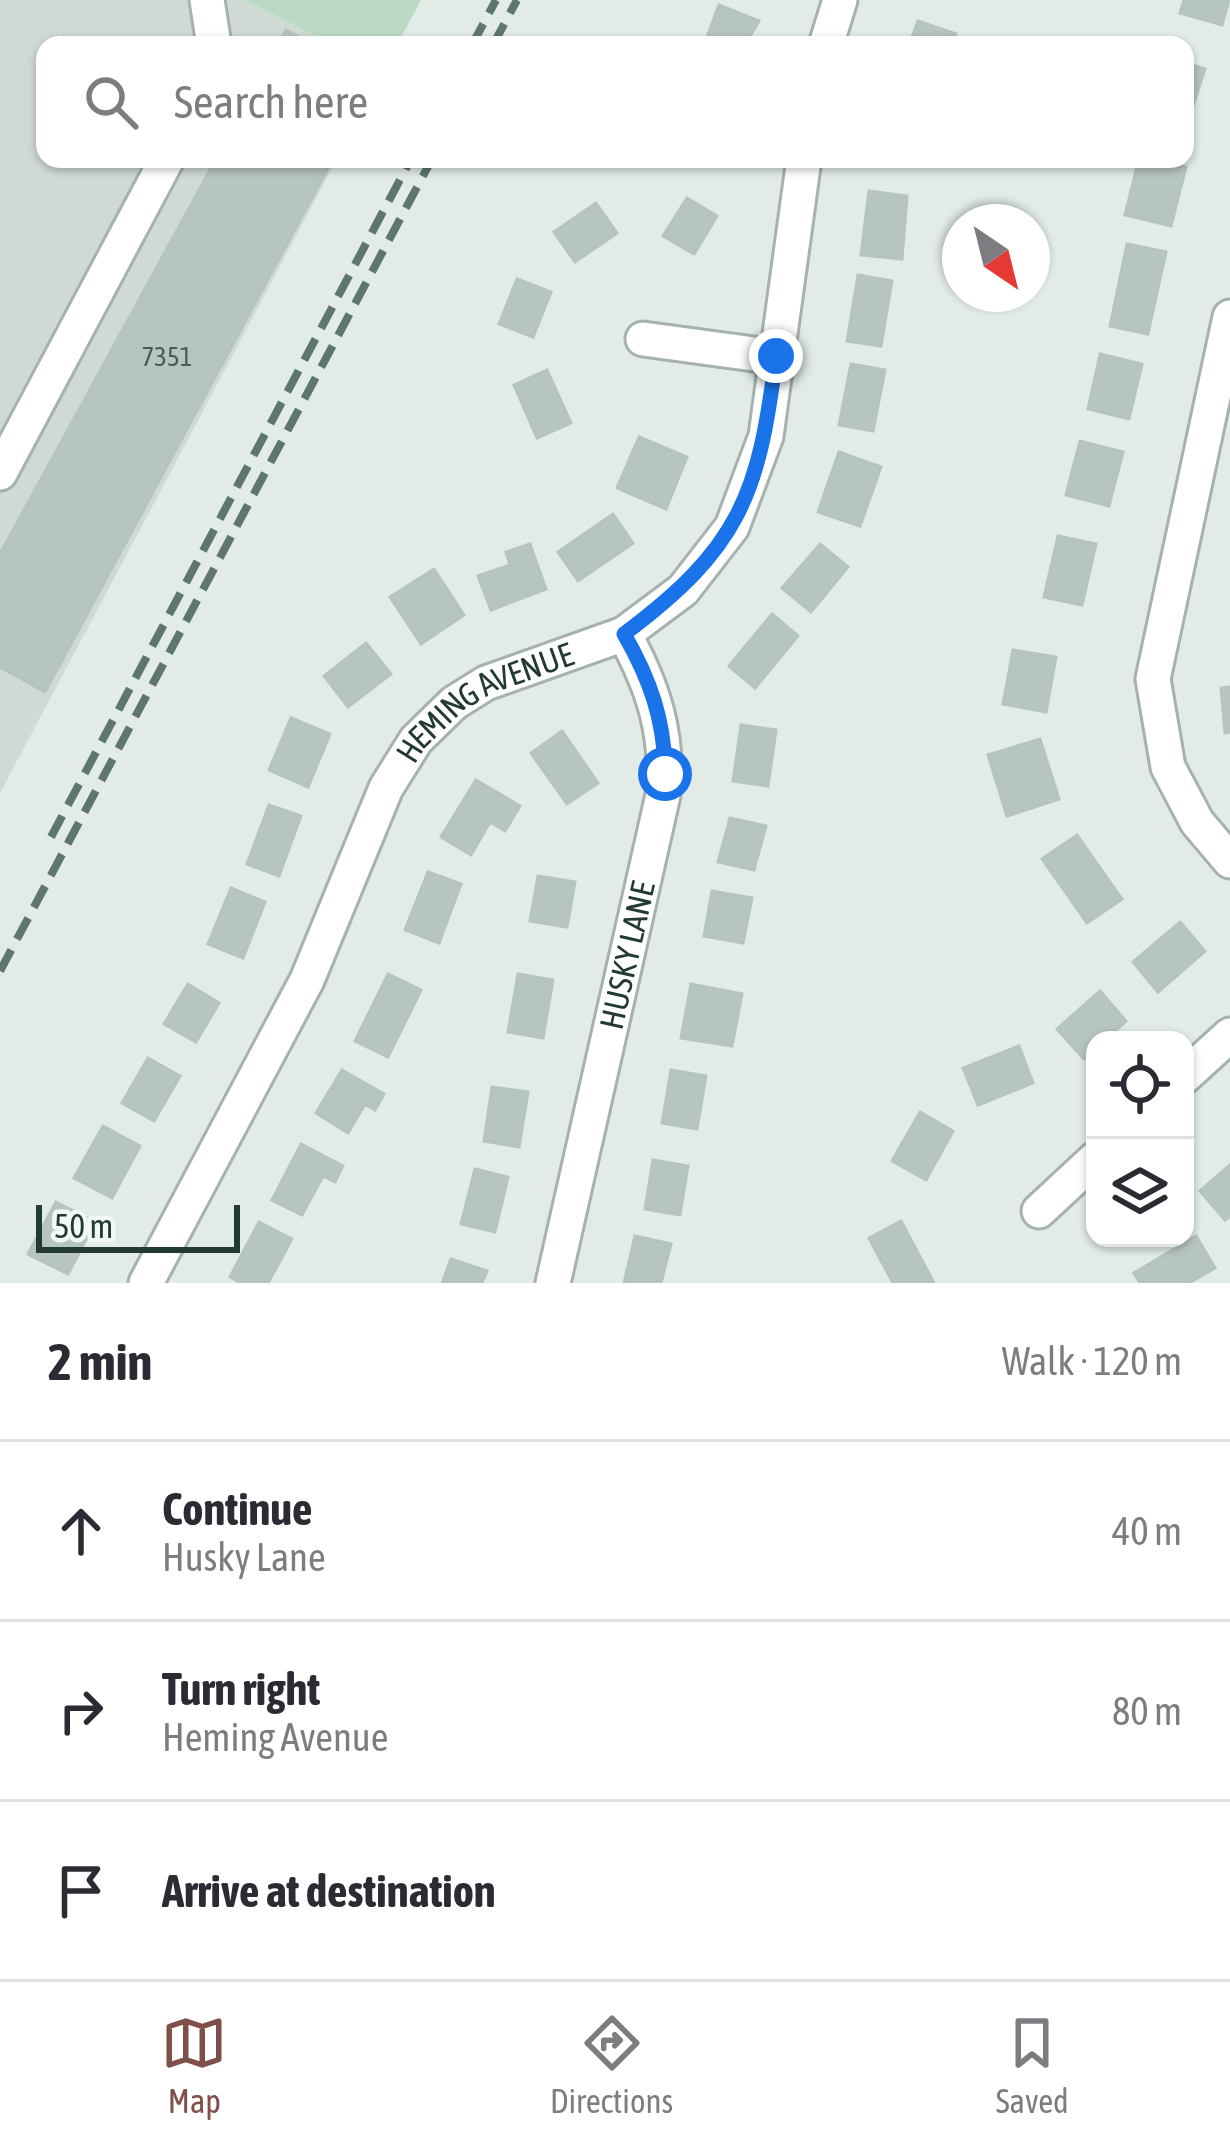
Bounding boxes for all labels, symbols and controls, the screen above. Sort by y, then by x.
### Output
search box [36,36,1194,168]
icon: search [78,69,144,135]
text: Search here [174,76,368,128]
north arrow [942,204,1050,312]
route end [749,329,803,383]
house number: 7351 [142,341,192,372]
street label: HEMING AVENUE [388,635,578,769]
route start [638,747,692,801]
street label: HUSKY LANE [592,878,662,1033]
map controls [1086,1031,1194,1247]
button: locate [1086,1031,1194,1139]
button: layers [1086,1139,1194,1247]
scale bar [36,1199,240,1252]
text: 50 m [54,1207,113,1245]
text: 2 min [48,1332,152,1391]
text: Walk · 120 m [1002,1339,1182,1383]
text: Continue [162,1483,313,1535]
icon: ahead [48,1498,114,1564]
text: 40 m [1112,1509,1182,1553]
text: Husky Lane [162,1535,326,1579]
text: Turn right [162,1663,320,1715]
icon: right [48,1678,114,1744]
text: 80 m [1112,1689,1182,1733]
text: Heming Avenue [162,1715,388,1759]
icon: arrive [48,1858,114,1924]
text: Arrive at destination [162,1865,496,1917]
tab: Map [161,2010,227,2120]
tab: Directions [550,2010,673,2120]
tab: Saved [996,2010,1069,2120]

